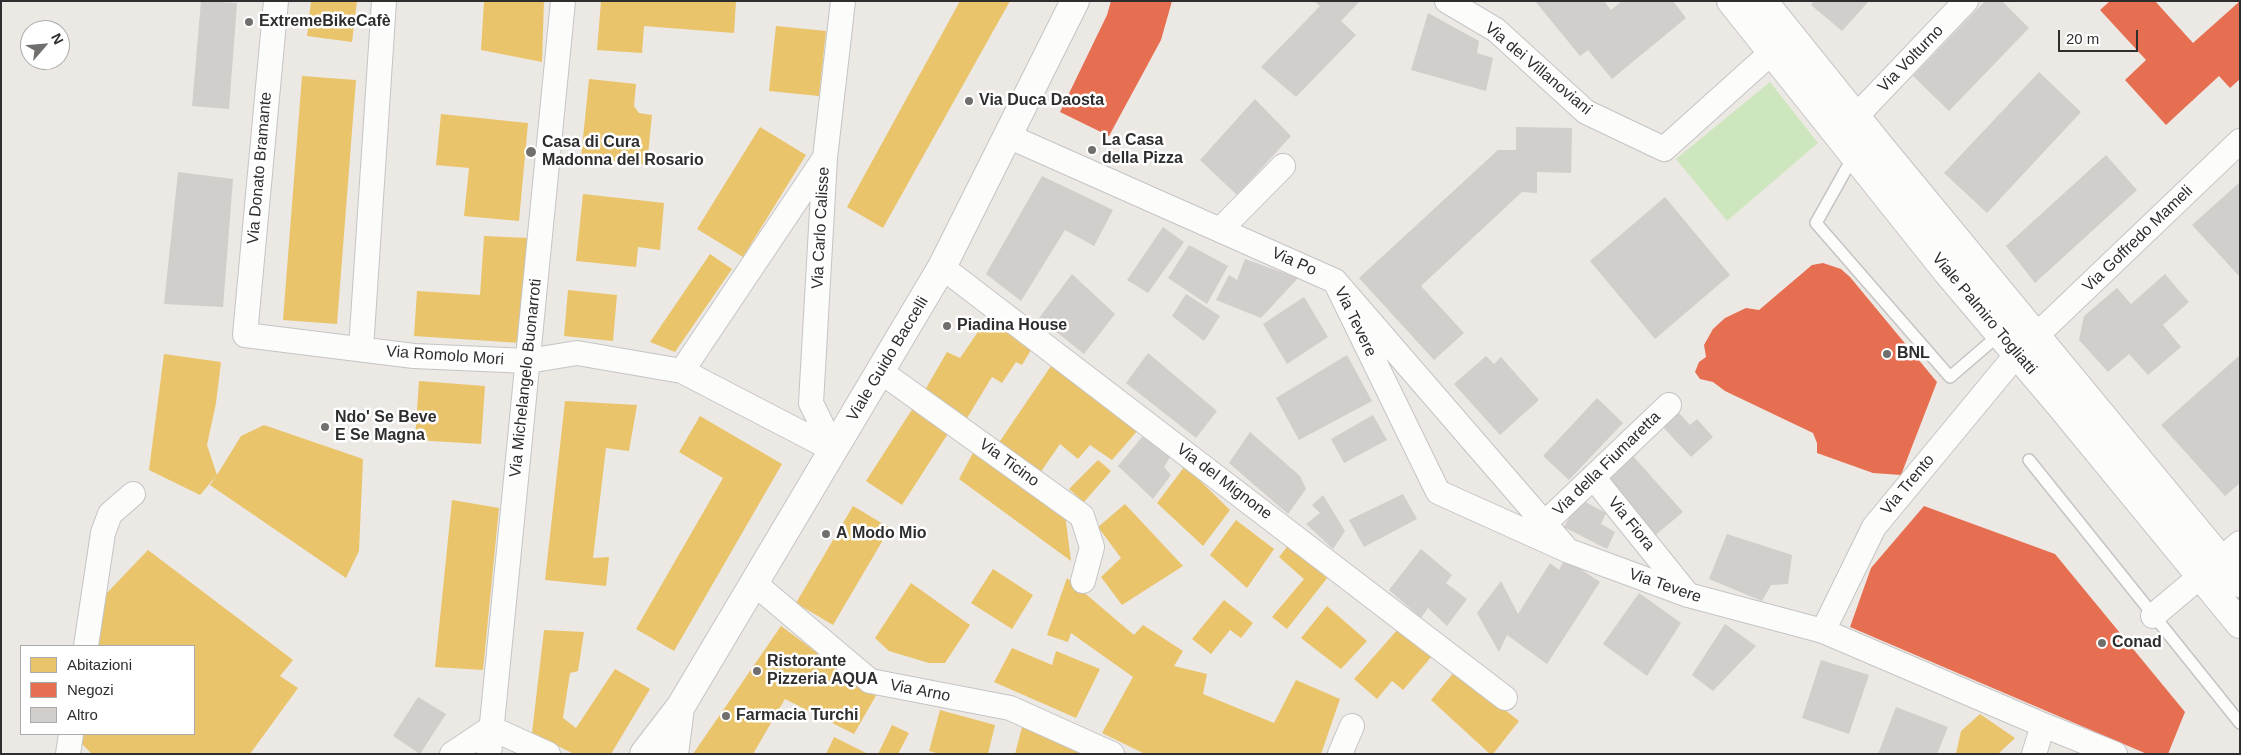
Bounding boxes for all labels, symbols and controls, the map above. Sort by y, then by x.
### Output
place label: ExtremeBikeCafè [259,12,391,32]
marker: ExtremeBikeCafè [243,16,255,28]
street label: Via dei Villanoviani [1481,19,1595,119]
north arrow [20,20,70,70]
scale bar [2061,20,2141,52]
street label: Via Volturno [1874,21,1948,97]
text: 20 m [2066,30,2099,47]
text: N [48,31,67,47]
street label: Via Donato Bramante [244,91,276,245]
place label: Via Duca Daosta [979,91,1104,111]
marker: Via Duca Daosta [963,95,975,107]
place label: La Casa della Pizza [1102,131,1183,169]
place label: Casa di Cura Madonna del Rosario [542,133,704,171]
marker: La Casa della Pizza [1086,144,1098,156]
marker: Casa di Cura Madonna del Rosario [524,145,538,159]
street label: Via Carlo Calisse [808,166,834,290]
street label: Via Goffredo Mameli [2079,182,2197,296]
street label: Via Po [1269,244,1319,280]
street label: Viale Palmiro Togliatti [1928,249,2040,379]
street label: Via Michelangelo Buonarroti [506,278,546,478]
street label: Via Tevere [1330,284,1380,360]
street label: Viale Guido Baccelli [843,293,933,425]
place label: Piadina House [957,316,1067,336]
marker: Piadina House [941,320,953,332]
street label: Via Romolo Mori [385,342,505,370]
place label: BNL [1897,344,1930,364]
marker: BNL [1881,348,1893,360]
place label: Ndo' Se Beve E Se Magna [335,408,437,446]
street label: Via della Fiumaretta [1549,408,1665,520]
marker: Ndo' Se Beve E Se Magna [319,421,331,433]
street label: Via Ticino [975,435,1043,491]
street label: Via del Mignone [1173,440,1275,524]
street label: Via Trento [1877,451,1939,519]
street label: Via Fiora [1603,493,1659,555]
place label: A Modo Mio [836,524,927,544]
marker: A Modo Mio [820,528,832,540]
street label: Via Tevere [1626,565,1704,607]
place label: Conad [2112,633,2162,653]
marker: Conad [2096,637,2108,649]
legend [20,645,195,735]
place label: Ristorante Pizzeria AQUA [767,652,878,690]
text: Abitazioni [67,656,132,673]
marker: Ristorante Pizzeria AQUA [751,665,763,677]
street label: Via Arno [888,676,952,706]
text: Negozi [67,681,114,698]
text: Altro [67,706,98,723]
place label: Farmacia Turchi [736,706,858,726]
marker: Farmacia Turchi [720,710,732,722]

